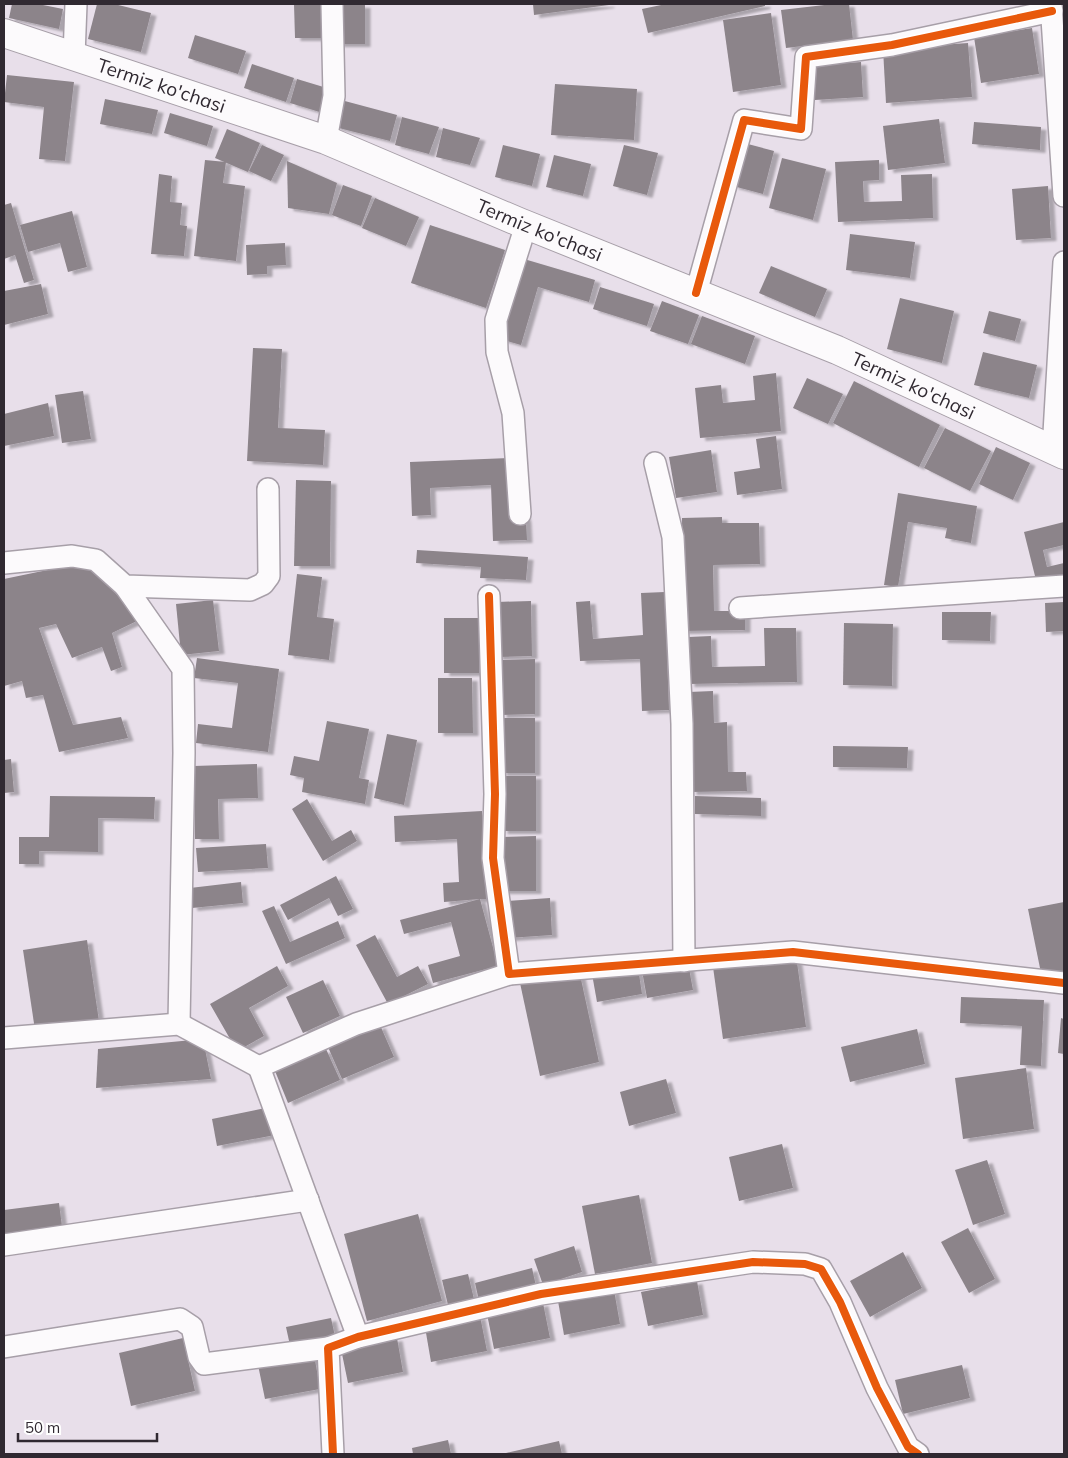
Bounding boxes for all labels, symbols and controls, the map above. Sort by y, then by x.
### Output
street label: Termiz ko'chasi [94,53,229,118]
street label: Termiz ko'chasi [473,193,606,266]
street label: Termiz ko'chasi [848,346,979,424]
scale bar [18,1410,156,1442]
text: 50 m [25,1418,60,1437]

